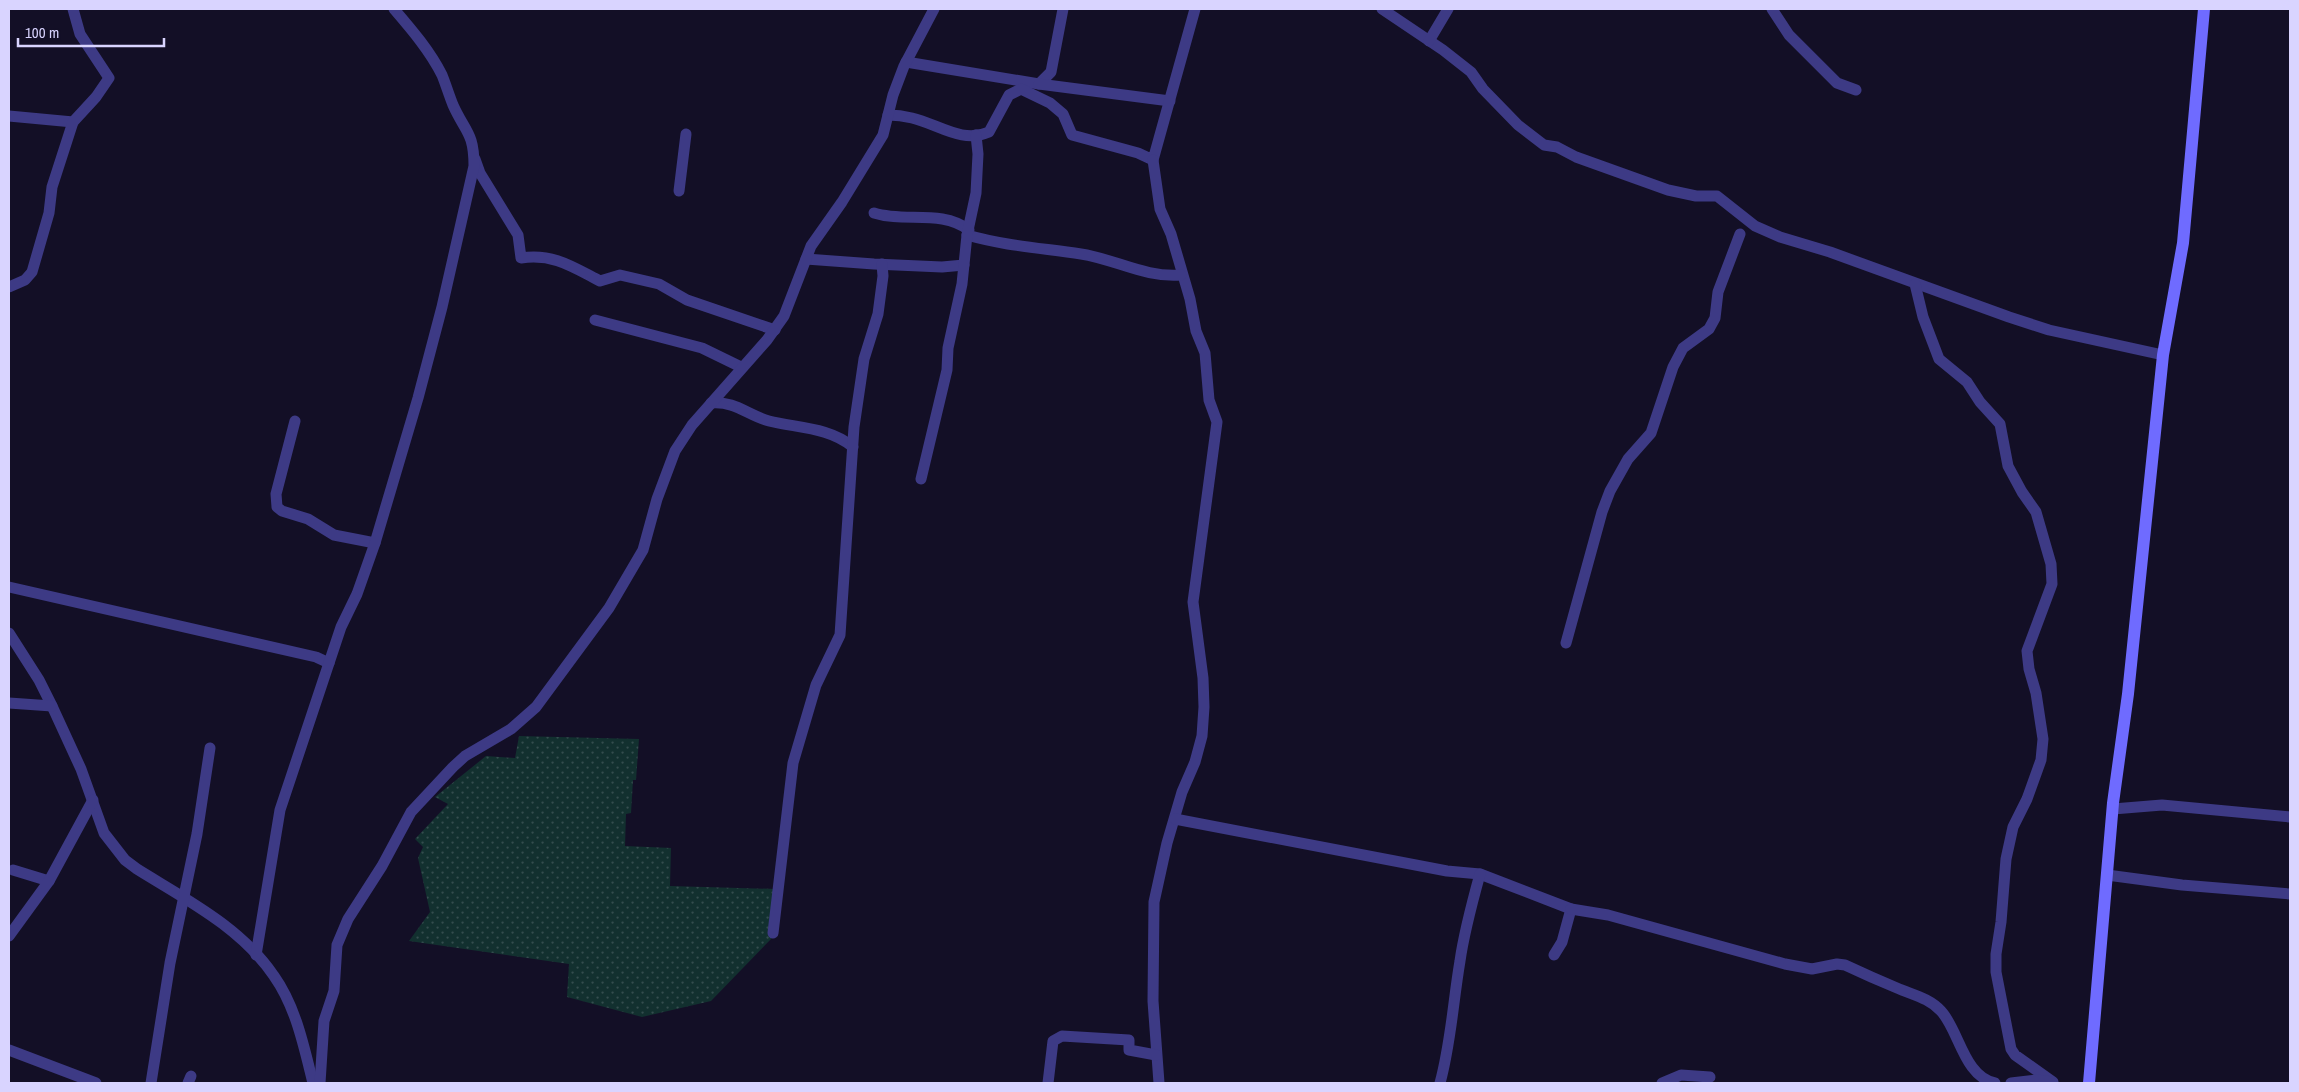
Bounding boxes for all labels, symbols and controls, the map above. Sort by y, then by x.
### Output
scale bar [18,15,164,47]
text: 100 m [25,22,59,43]

